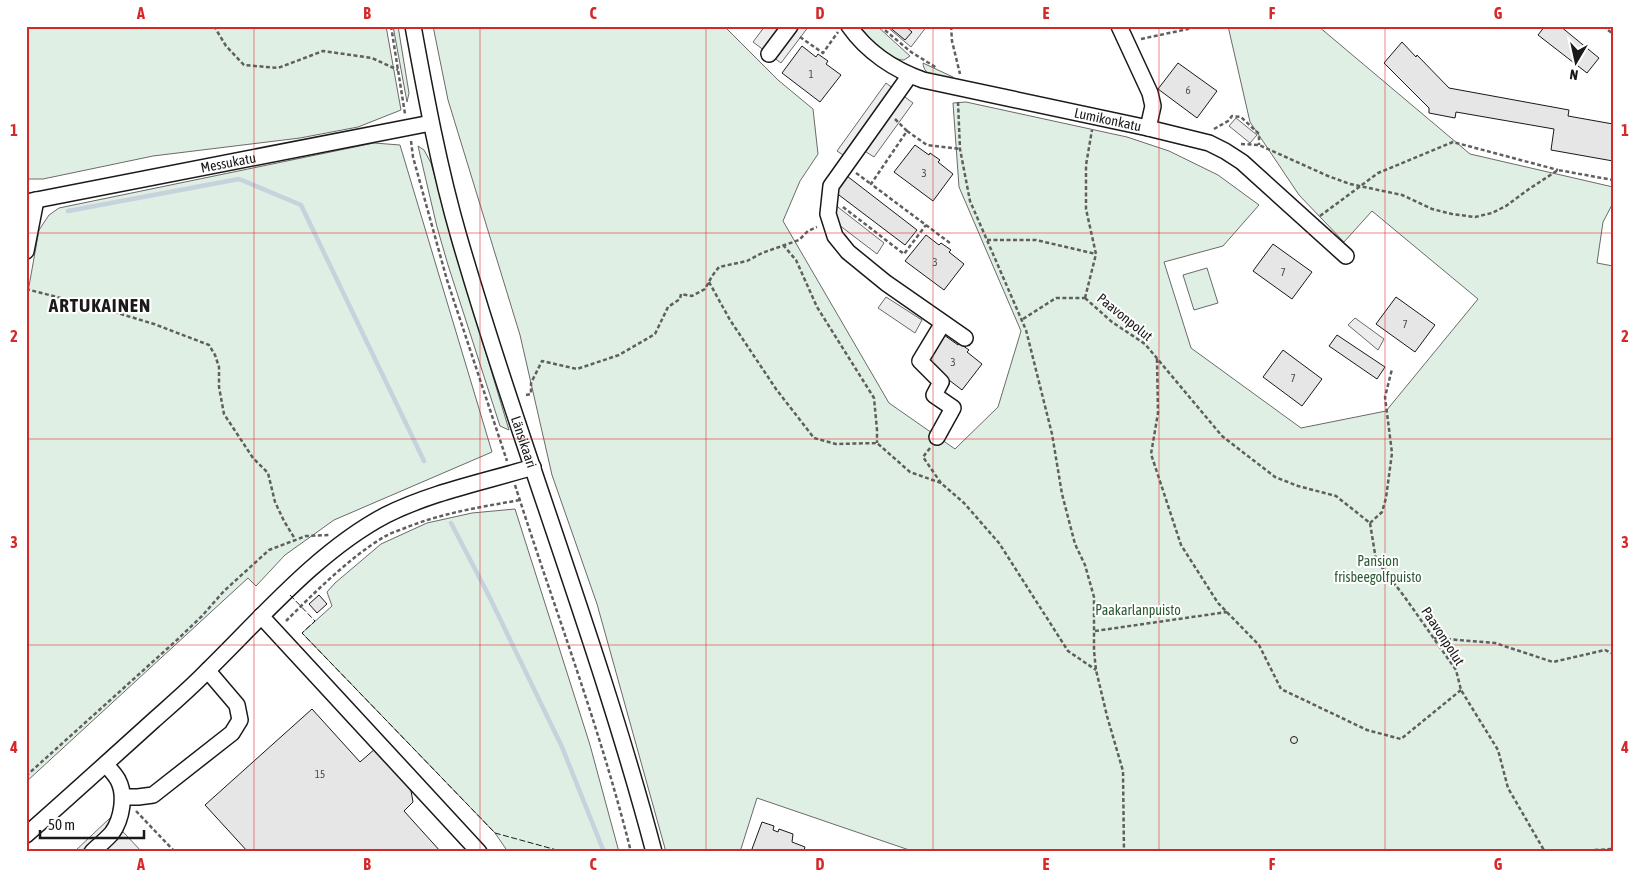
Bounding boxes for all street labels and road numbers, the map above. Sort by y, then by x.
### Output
street label: Lumikonkatu [1073,104,1143,134]
street label: Messukatu [199,149,257,176]
street label: Paavonpolut [1094,290,1156,344]
street label: Länsikaari [508,414,540,470]
street label: Paavonpolut [1418,604,1468,668]

